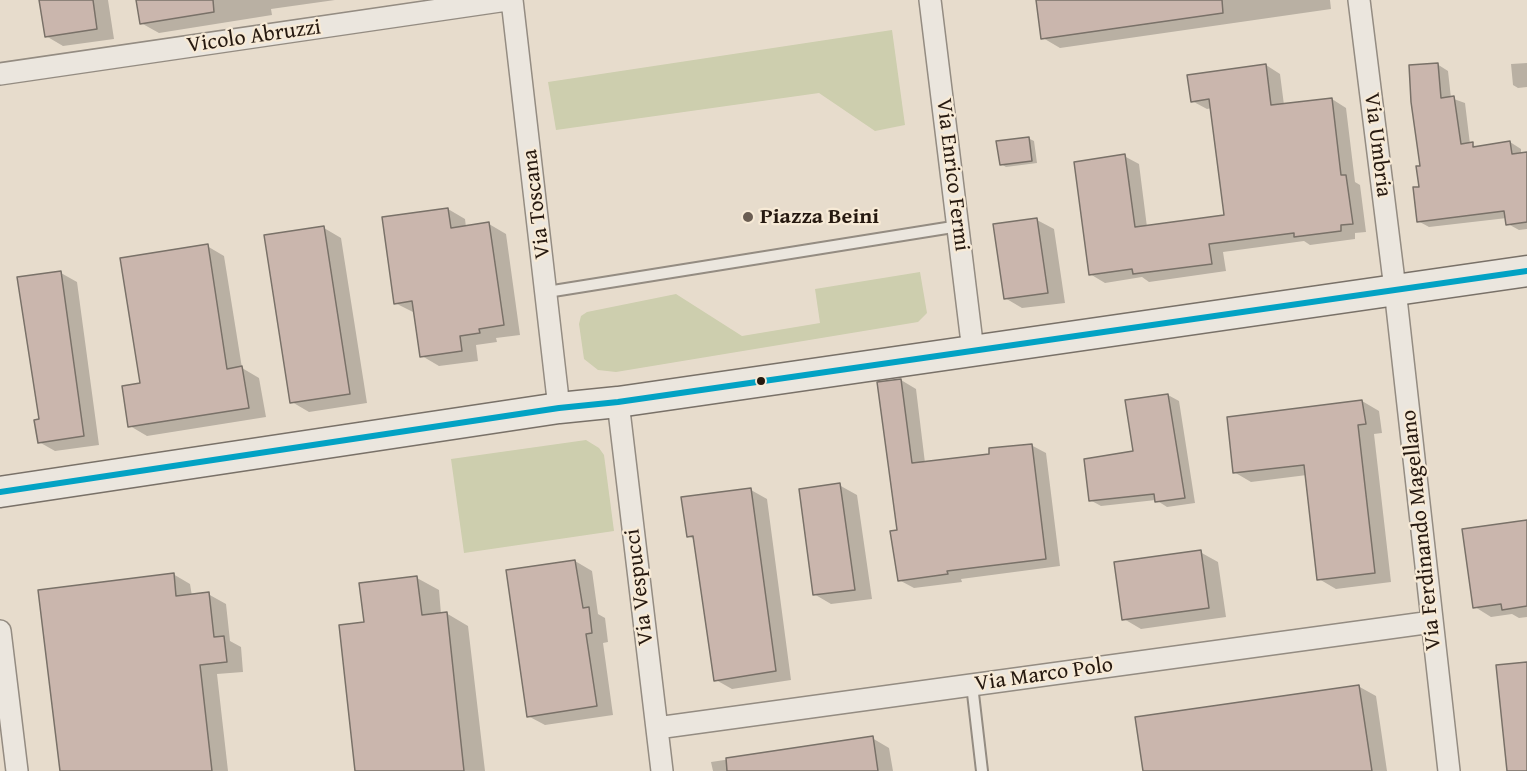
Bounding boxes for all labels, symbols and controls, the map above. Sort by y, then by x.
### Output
street label: Vicolo Abruzzi [185,15,323,59]
street label: Via Umbria [1357,91,1397,199]
street label: Via Enrico Fermi [930,97,974,253]
street label: Via Toscana [517,148,557,260]
place label: Piazza Beini [760,204,879,230]
marker: Piazza Beini [741,210,755,224]
unlabelled marker [755,375,767,387]
street label: Via Ferdinando Magellano [1396,408,1448,652]
street label: Via Vespucci [620,527,660,647]
street label: Via Marco Polo [973,652,1115,698]

